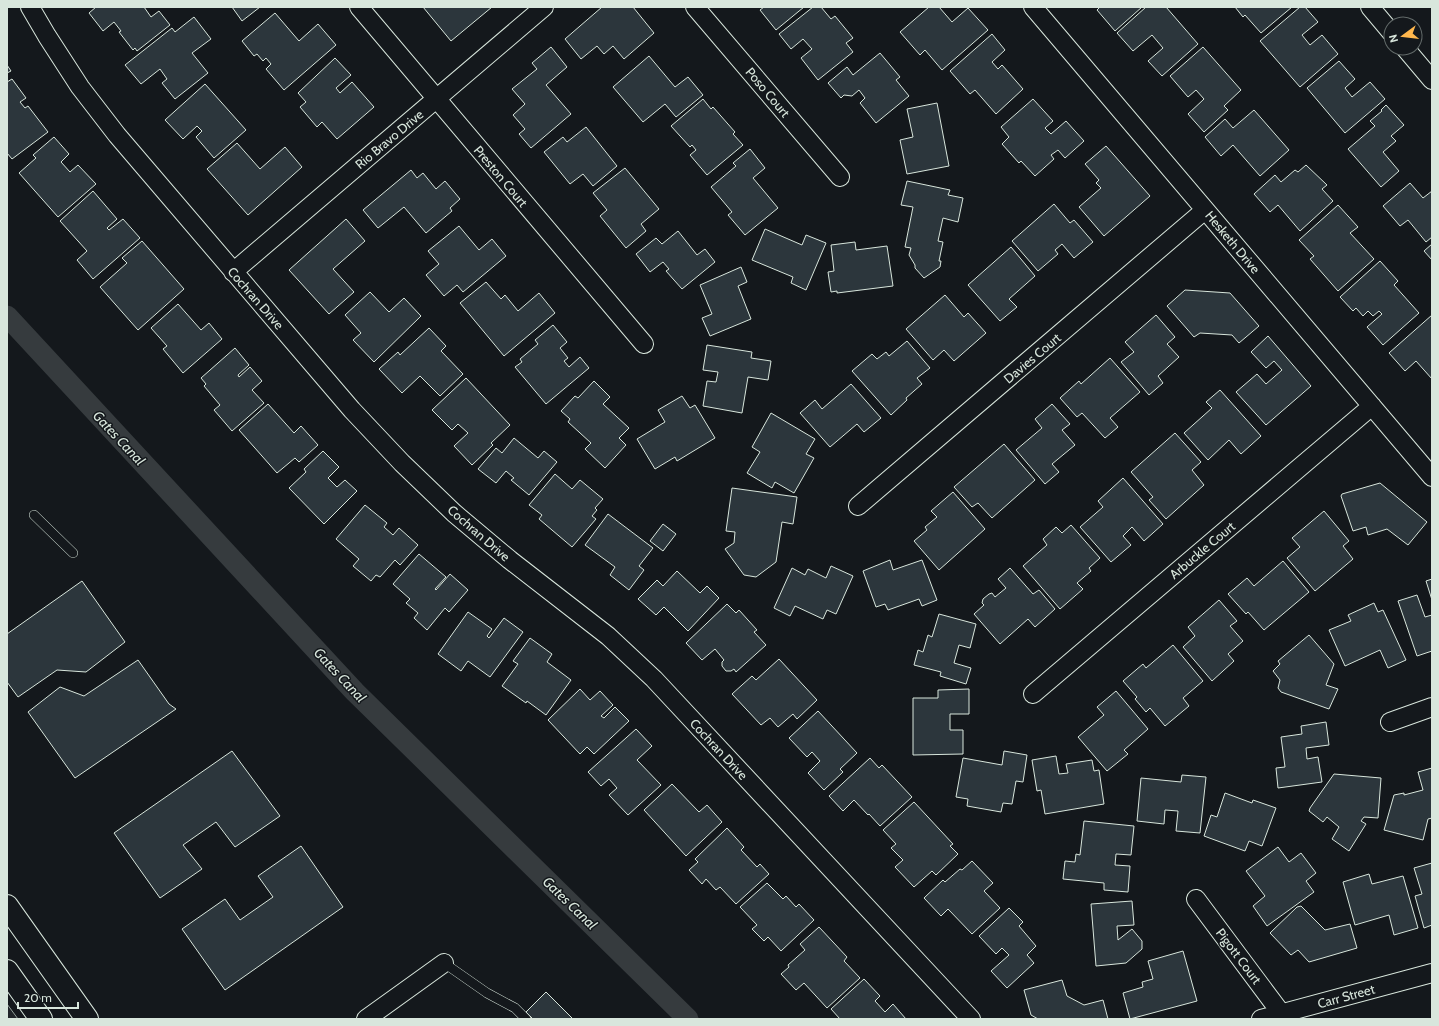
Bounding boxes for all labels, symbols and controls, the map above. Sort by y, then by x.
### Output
north arrow [1383,16,1423,56]
text: N [1386,33,1401,44]
street label: Poso Court [743,64,794,121]
street label: Rio Bravo Drive [352,106,426,172]
street label: Preston Court [471,142,532,210]
street label: Hesketh Drive [1202,207,1264,277]
street label: Cochran Drive [225,263,288,333]
street label: Davies Court [1000,329,1064,387]
water label: Gates Canal [89,407,149,470]
street label: Cochran Drive [444,502,514,565]
street label: Arbuckle Court [1166,518,1239,582]
water label: Gates Canal [310,644,370,707]
street label: Cochran Drive [687,715,752,783]
water label: Gates Canal [539,873,601,934]
street label: Pigott Court [1213,925,1266,988]
street label: Carr Street [1316,981,1377,1011]
scale bar [18,984,78,1010]
text: 20 m [24,990,52,1005]

